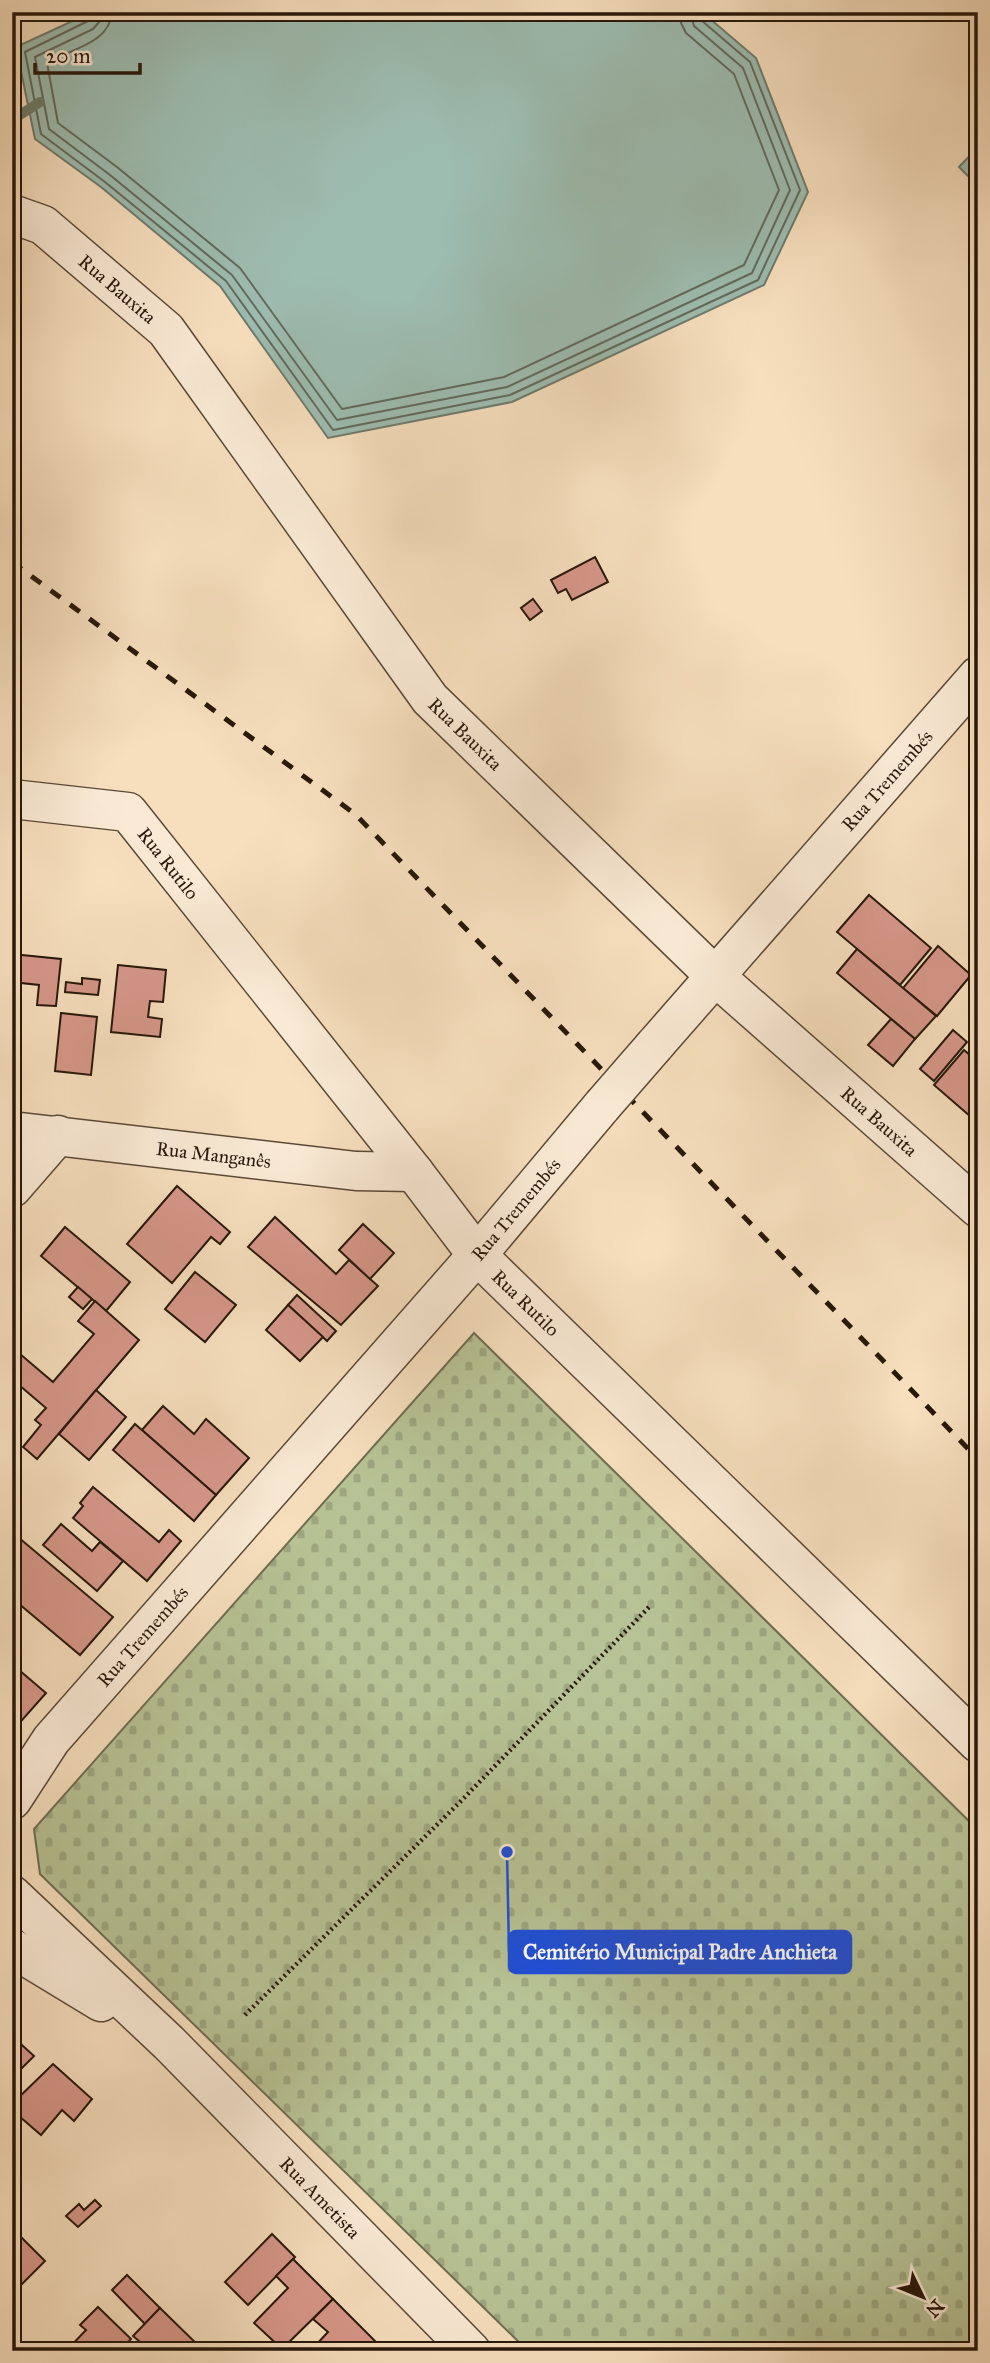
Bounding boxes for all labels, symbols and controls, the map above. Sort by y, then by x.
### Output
scale bar [35,32,140,76]
text: 20 m [46,43,91,69]
street label: Rua Bauxita [74,249,162,329]
street label: Rua Bauxita [424,692,508,775]
street label: Rua Tremembés [836,725,937,835]
street label: Rua Rutilo [133,822,204,904]
street label: Rua Bauxita [836,1081,923,1162]
street label: Rua Manganês [155,1136,272,1173]
street label: Rua Tremembés [466,1153,565,1265]
street label: Rua Rutilo [487,1265,565,1341]
street label: Rua Tremembés [92,1581,193,1691]
callout: Cemitério Municipal Padre Anchieta [509,1931,851,1973]
text: Cemitério Municipal Padre Anchieta [523,1939,838,1965]
street label: Rua Ametista [275,2152,366,2244]
north arrow [888,2262,958,2332]
text: N [921,2295,949,2322]

